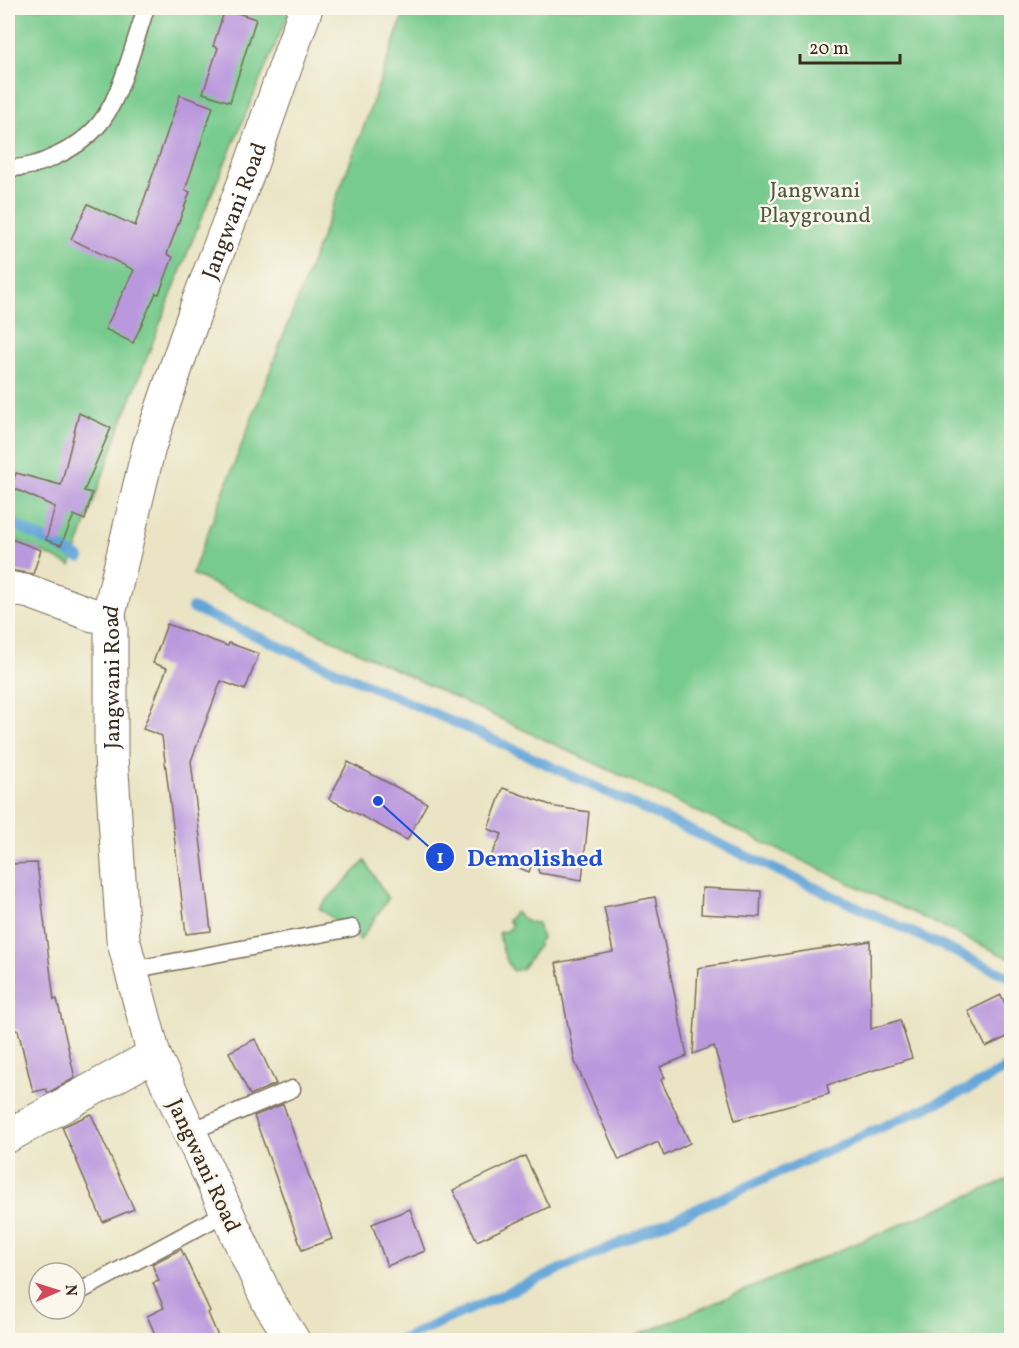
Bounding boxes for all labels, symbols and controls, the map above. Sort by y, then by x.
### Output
scale bar [800,27,900,65]
text: 20 m [809,37,849,62]
street label: Jangwani Road [195,138,276,284]
park label: Jangwani Playground [759,176,871,232]
street label: Jangwani Road [96,602,129,749]
callout: Demolished [425,836,615,878]
text: Demolished [467,843,603,877]
text: 1 [436,846,444,871]
street label: Jangwani Road [158,1094,247,1238]
north arrow [27,1261,87,1321]
text: N [59,1284,81,1297]

